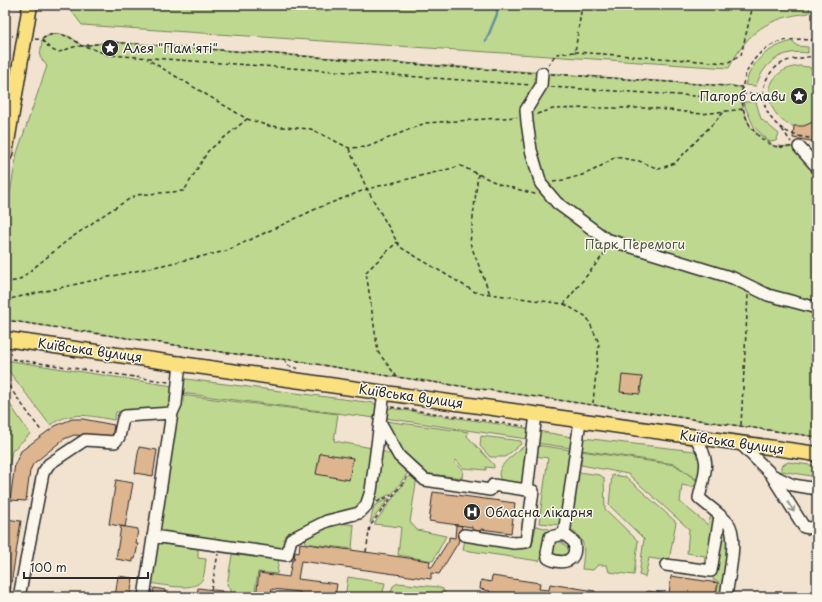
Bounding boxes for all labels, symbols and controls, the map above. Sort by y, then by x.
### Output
place icon: Алея "Пам'яті" [100,38,120,58]
place label: Алея "Пам'яті" [123,38,218,57]
place label: Пагорб слави [700,86,786,105]
place icon: Пагорб слави [789,86,809,106]
park label: Парк Перемоги [585,234,685,253]
street label: Київська вулиця [37,333,144,366]
street label: Київська вулиця [358,379,465,412]
street label: Київська вулиця [679,425,786,458]
one-way arrow [788,501,796,513]
hospital icon: Обласна лікарня [462,502,482,522]
place label: Обласна лікарня [485,502,593,521]
scale bar [24,554,148,580]
text: 100 m [30,558,67,576]

